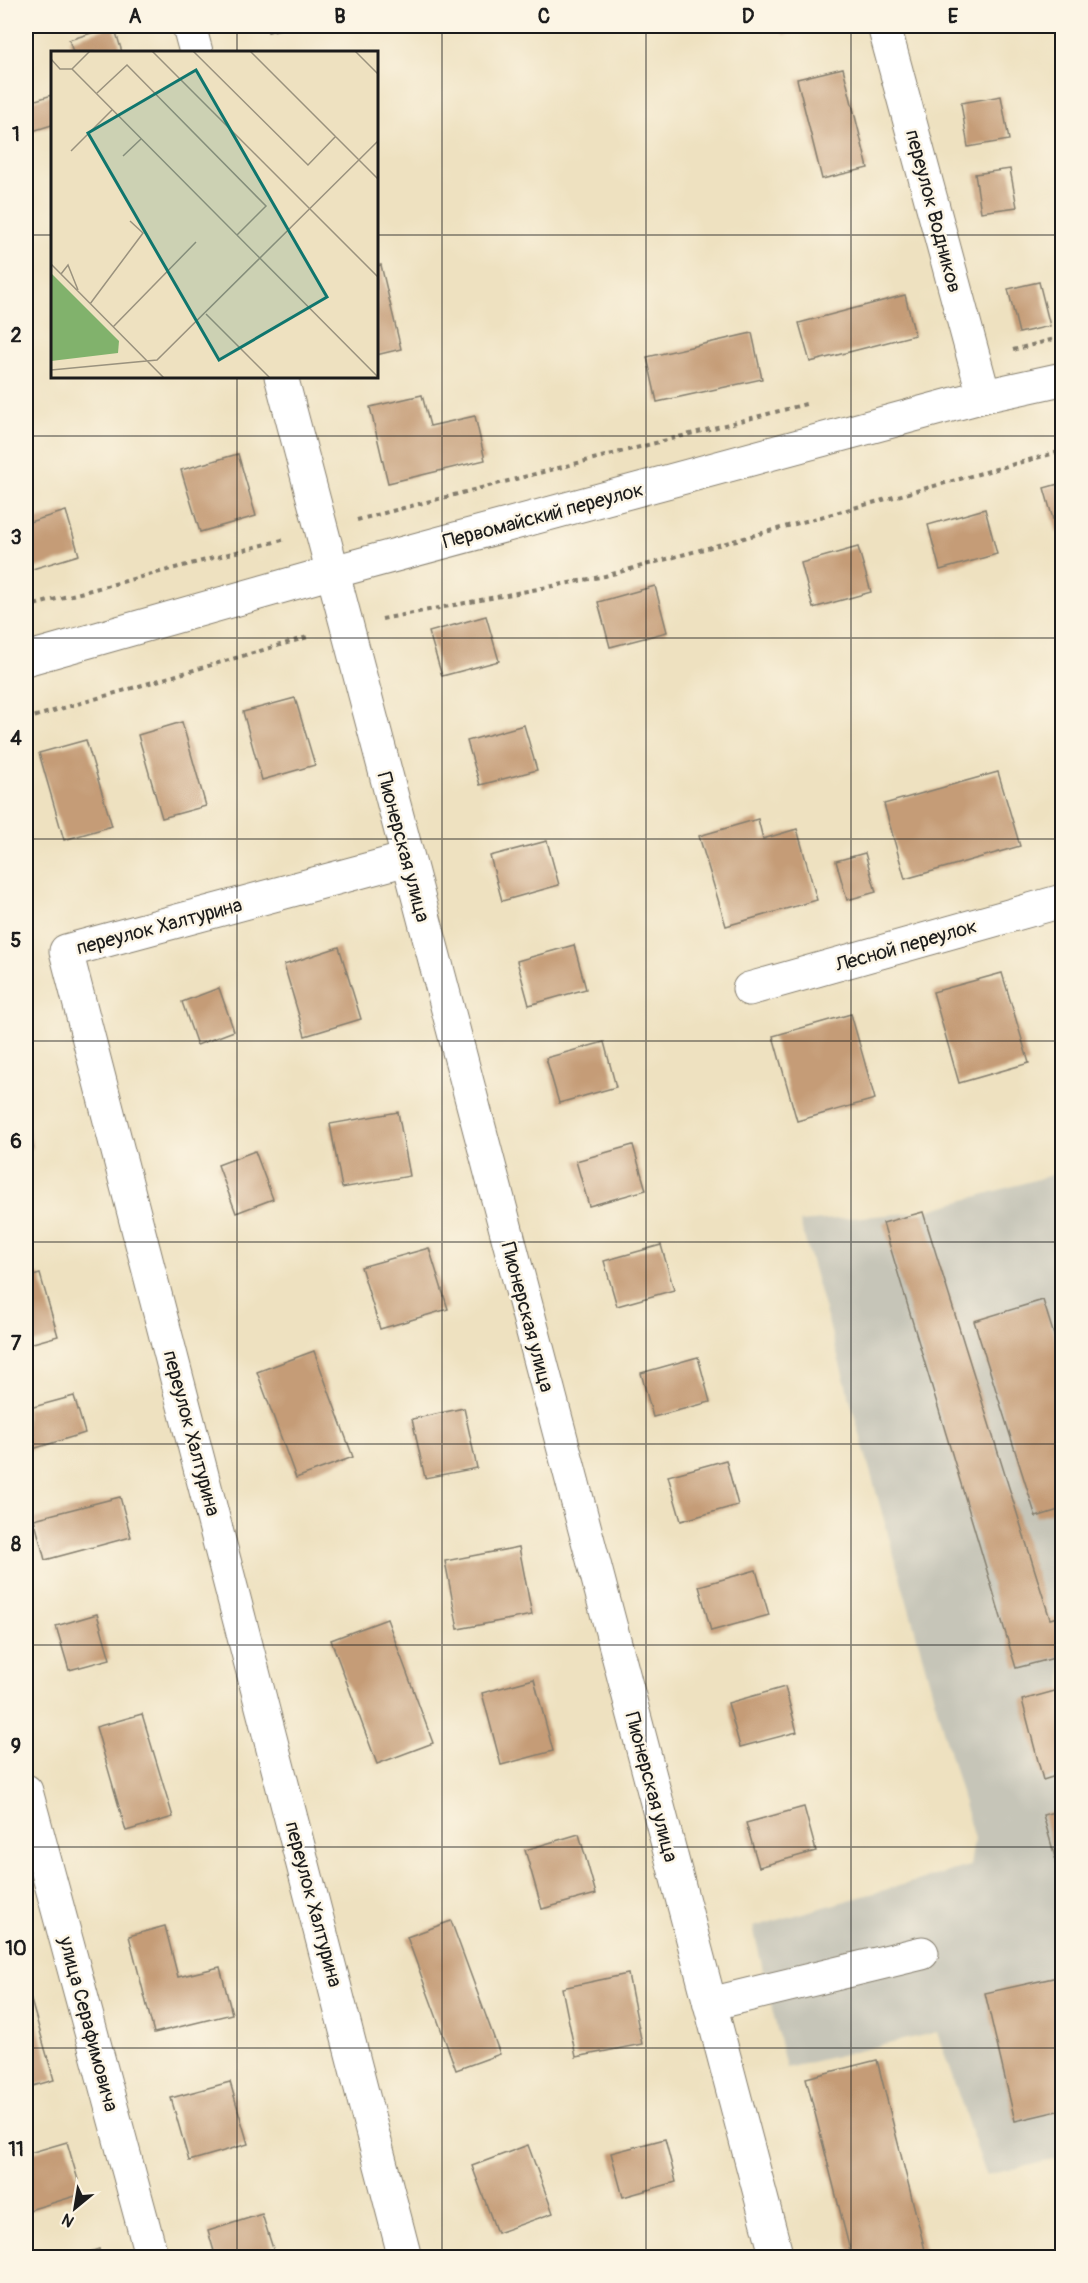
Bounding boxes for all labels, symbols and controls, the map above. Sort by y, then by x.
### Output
text: A [129,4,142,29]
text: B [334,4,346,29]
text: C [538,4,550,29]
text: D [742,4,755,29]
text: E [948,4,959,29]
inset map [51,51,378,378]
text: 1 [12,122,20,147]
street label: переулок Водников [900,127,967,295]
text: 2 [10,323,22,348]
street label: Первомайский переулок [440,477,646,554]
text: 3 [10,525,22,550]
text: 4 [10,726,22,751]
street label: Пионерская улица [371,769,436,925]
street label: переулок Халтурина [74,892,245,961]
street label: Лесной переулок [831,913,980,978]
text: 5 [11,928,22,953]
text: 6 [10,1129,22,1154]
street label: Пионерская улица [495,1239,560,1395]
text: 7 [11,1331,22,1356]
street label: переулок Халтурина [157,1348,226,1519]
text: 8 [11,1532,21,1557]
street label: Пионерская улица [619,1709,684,1865]
text: 9 [11,1734,21,1759]
street label: переулок Халтурина [279,1819,348,1990]
street label: улица Серафимовича [53,1933,124,2114]
text: 10 [5,1936,27,1961]
text: 11 [8,2137,24,2162]
north arrow [45,2178,105,2238]
text: N [58,2209,78,2231]

